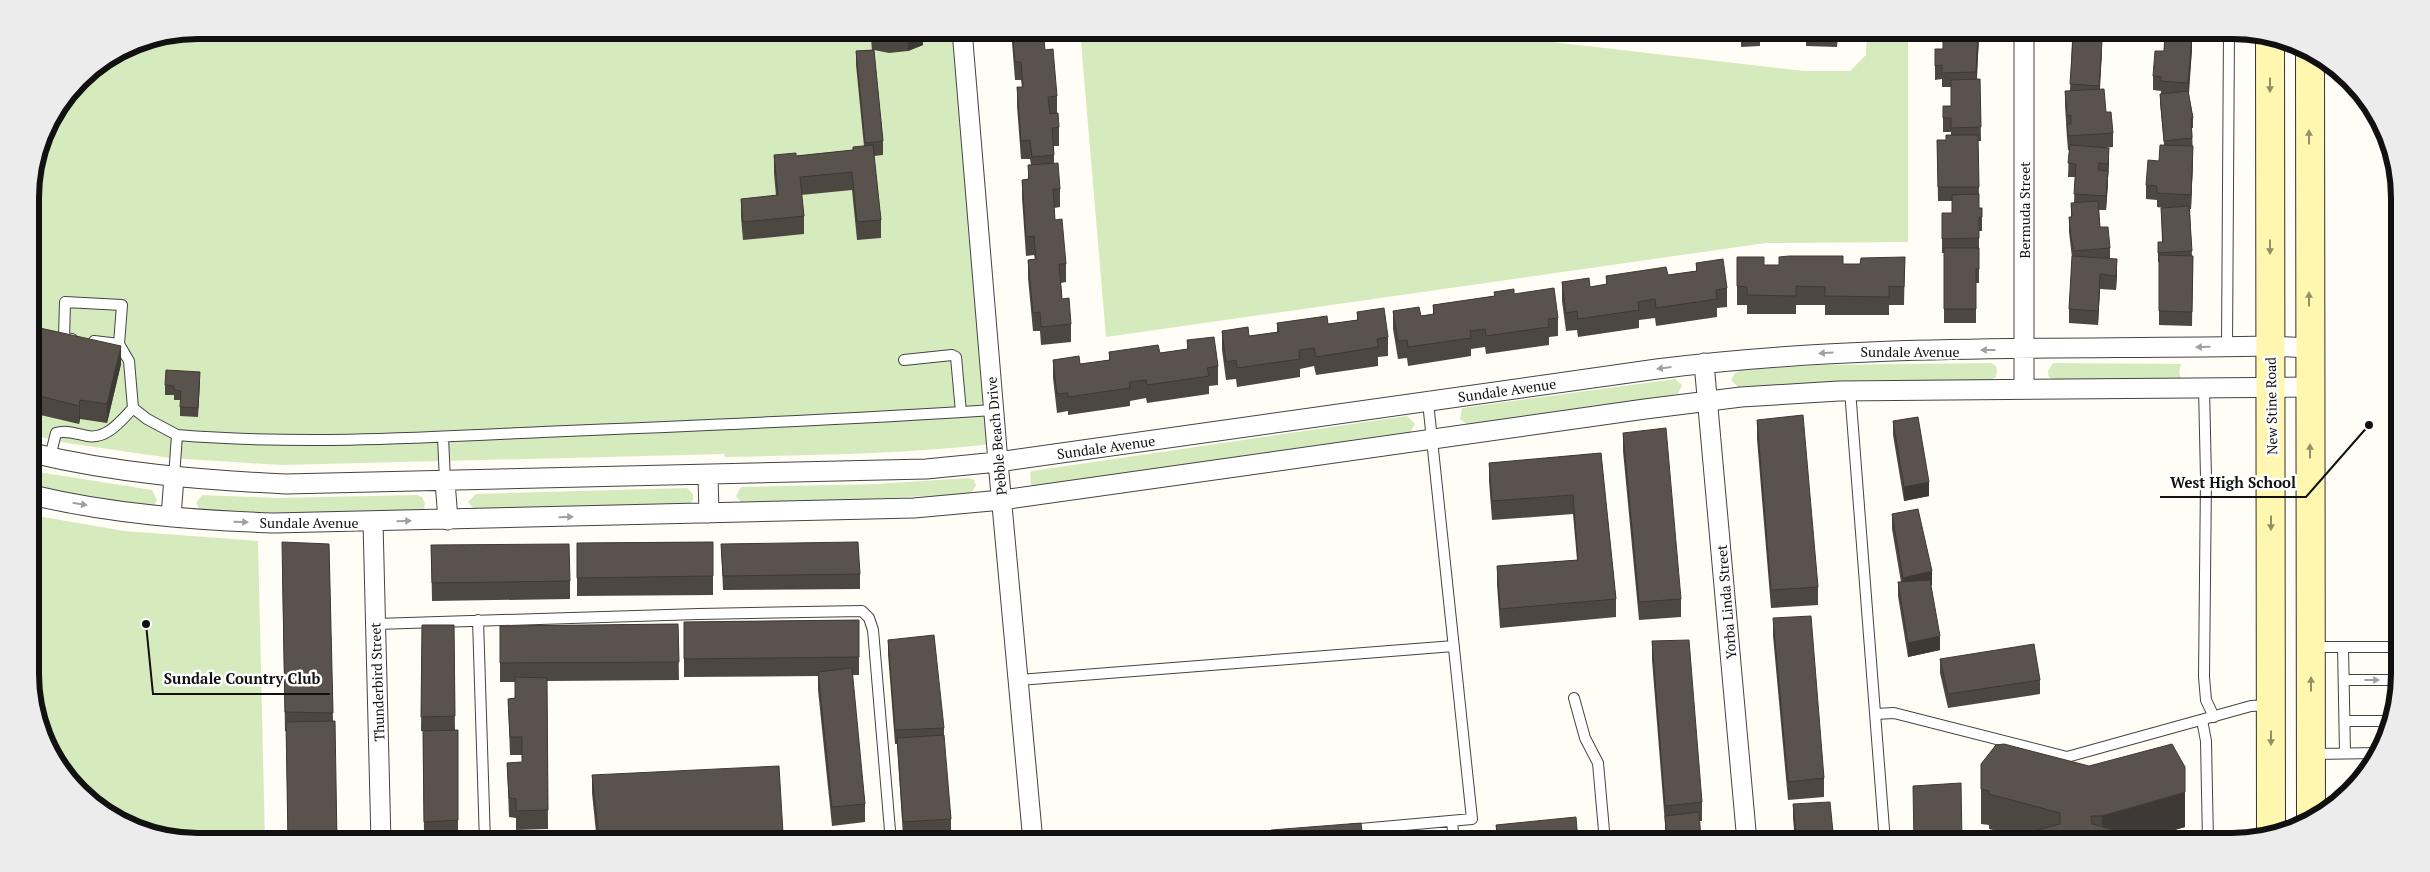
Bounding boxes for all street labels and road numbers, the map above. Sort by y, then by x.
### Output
street label: Bermuda Street [2015,161,2034,258]
street label: Sundale Avenue [1861,342,1959,361]
street label: New Stine Road [2261,357,2281,455]
street label: Sundale Avenue [1457,374,1557,406]
street label: Pebble Beach Drive [981,376,1011,496]
street label: Sundale Avenue [1056,431,1156,463]
street label: Sundale Avenue [260,513,358,532]
street label: Yorba Linda Street [1711,543,1740,660]
street label: Thunderbird Street [365,621,389,742]

